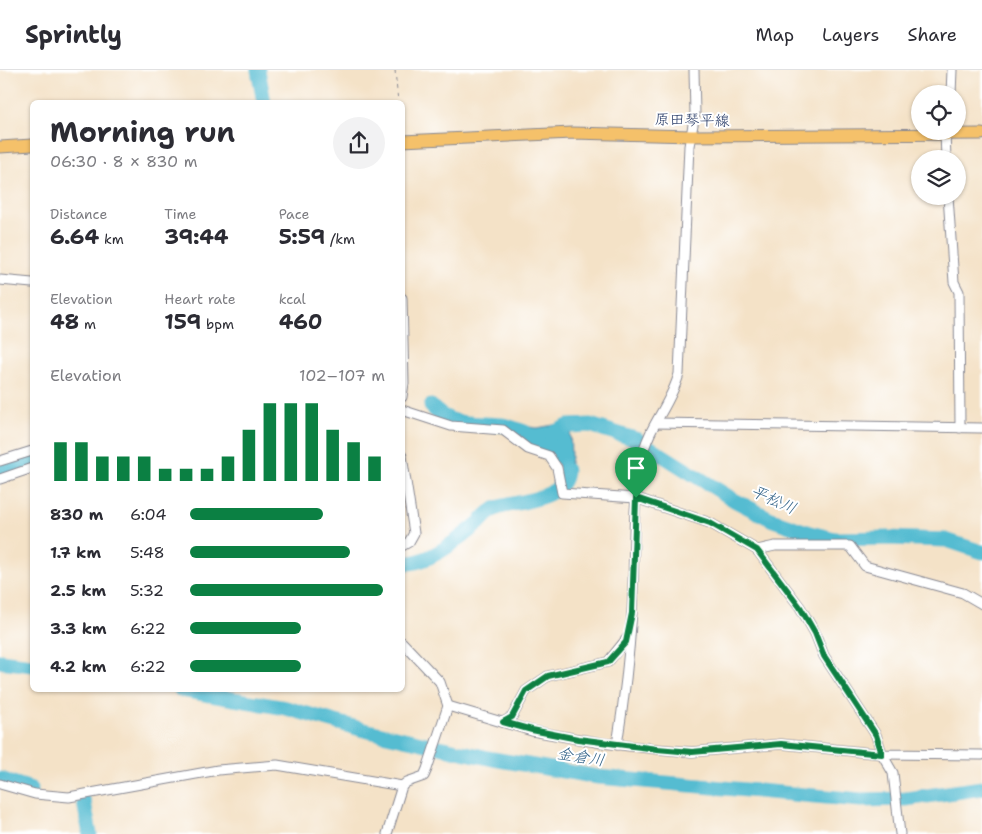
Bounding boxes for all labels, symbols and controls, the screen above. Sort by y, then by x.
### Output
text: Sprintly [25,19,122,51]
text: Map [756,23,794,47]
text: Layers [822,23,879,47]
text: Share [907,23,957,47]
map controls [911,85,966,205]
button: locate [911,85,966,140]
street label: 原田琴平線 [654,109,730,131]
text: Morning run [50,113,235,151]
button: share [333,117,385,169]
button: layers [911,150,966,205]
text: 06:30 · 8 × 830 m [50,151,198,172]
text: Distance [50,205,107,223]
text: Time [164,205,196,223]
text: Pace [279,205,309,223]
text: 6.64 [50,223,99,251]
text: 39:44 [164,223,229,251]
text: 5:59 [279,223,325,251]
text: km [99,230,124,248]
text: /km [325,230,355,248]
text: Elevation [50,290,113,308]
text: Heart rate [164,290,236,308]
text: kcal [279,290,306,308]
text: 48 [50,308,79,336]
text: 159 [164,308,201,336]
text: 460 [279,308,323,336]
text: m [79,315,96,333]
text: bpm [201,315,234,333]
text: Elevation [50,365,122,386]
text: 102–107 m [299,365,385,386]
pin [615,447,657,498]
icon: arrive [622,454,650,482]
water label: 平松川 [748,480,800,519]
text: 830 m [50,504,103,525]
text: 6:04 [130,504,166,525]
text: 1.7 km [50,542,101,563]
text: 5:48 [130,542,165,563]
text: 2.5 km [50,580,106,601]
text: 5:32 [130,580,164,601]
text: 3.3 km [50,618,107,639]
text: 6:22 [130,618,166,639]
text: 4.2 km [50,656,106,677]
text: 6:22 [130,656,166,677]
water label: 金倉川 [556,742,606,771]

